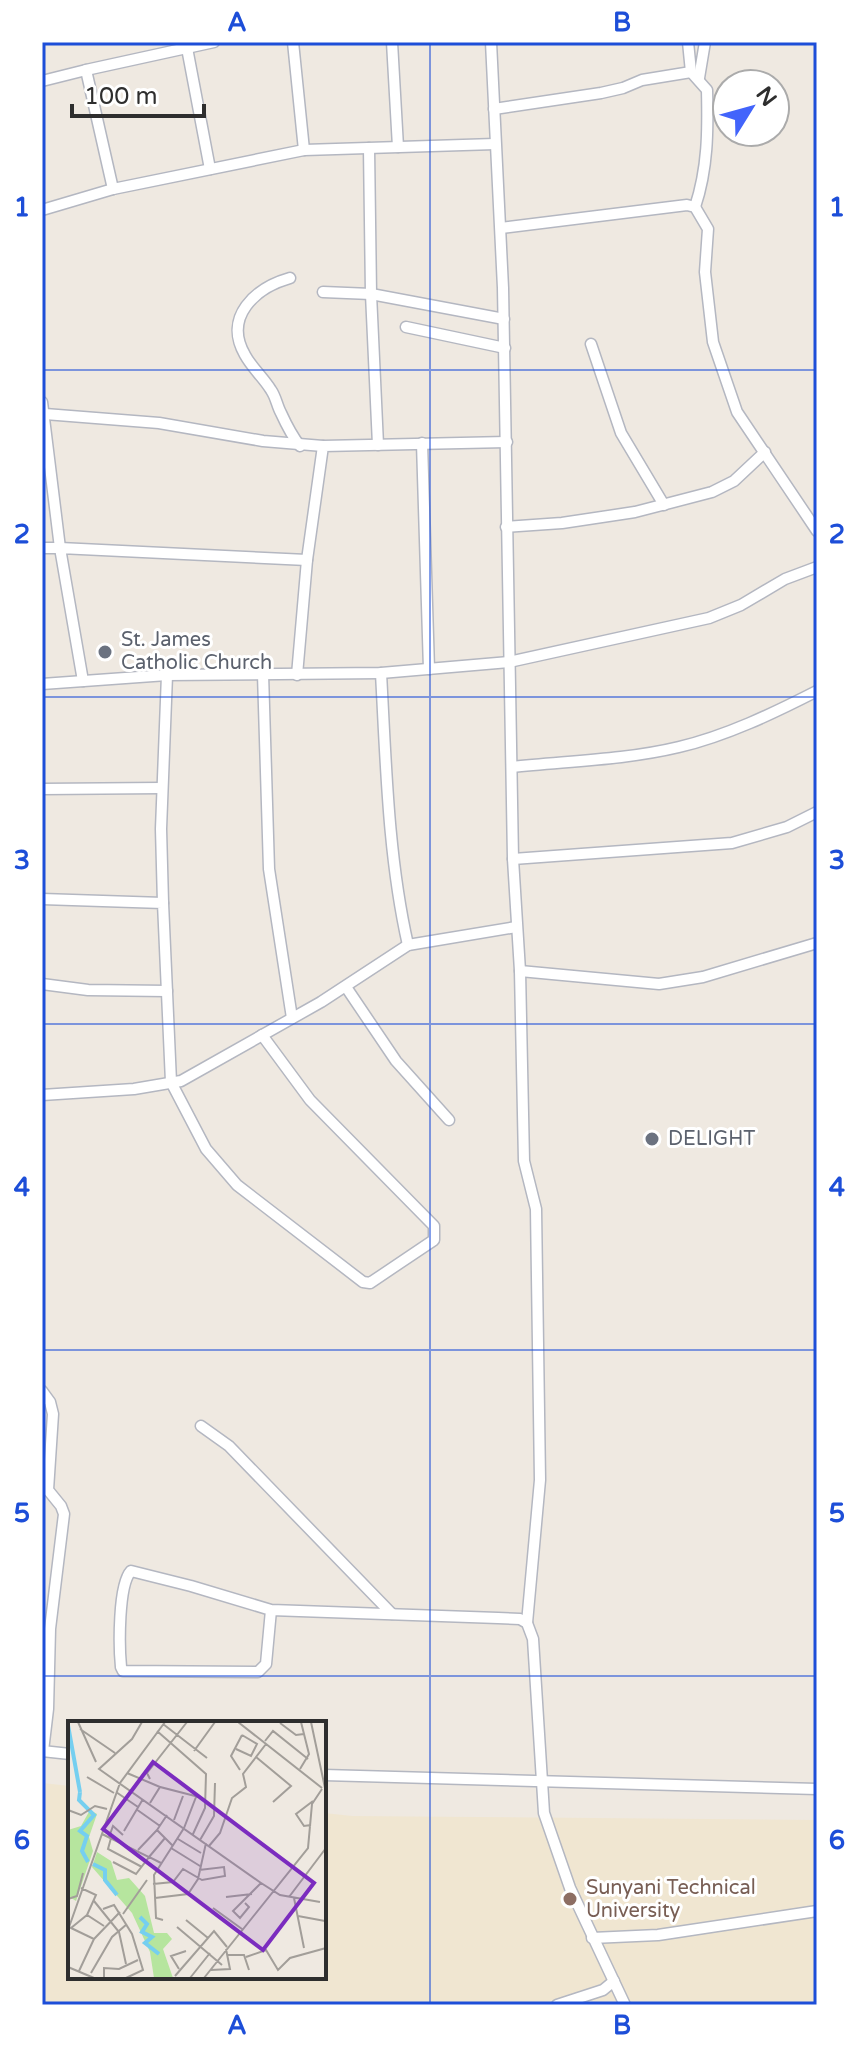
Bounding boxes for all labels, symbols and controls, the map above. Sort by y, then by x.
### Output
text: A [227,7,247,38]
text: B [613,7,631,38]
scale bar [72,68,204,118]
north arrow [711,68,791,148]
text: 100 m [84,82,158,111]
text: N [750,82,782,111]
text: 1 [14,192,30,223]
text: 1 [829,192,845,223]
text: 2 [14,519,30,550]
text: 2 [829,519,845,550]
place label: St. James Catholic Church [121,628,272,675]
marker: St. James Catholic Church [96,643,114,661]
text: 3 [14,845,30,876]
text: 3 [829,845,845,876]
place label: DELIGHT [668,1127,755,1151]
marker: DELIGHT [643,1130,661,1148]
text: 4 [14,1172,30,1203]
text: 4 [829,1172,845,1203]
text: 5 [14,1498,30,1529]
text: 5 [829,1498,845,1529]
inset map [68,1721,326,1979]
text: 6 [14,1825,30,1856]
text: 6 [829,1825,845,1856]
place label: Sunyani Technical University [586,1876,756,1923]
marker: Sunyani Technical University [561,1890,579,1908]
text: A [227,2010,247,2041]
text: B [613,2010,631,2041]

